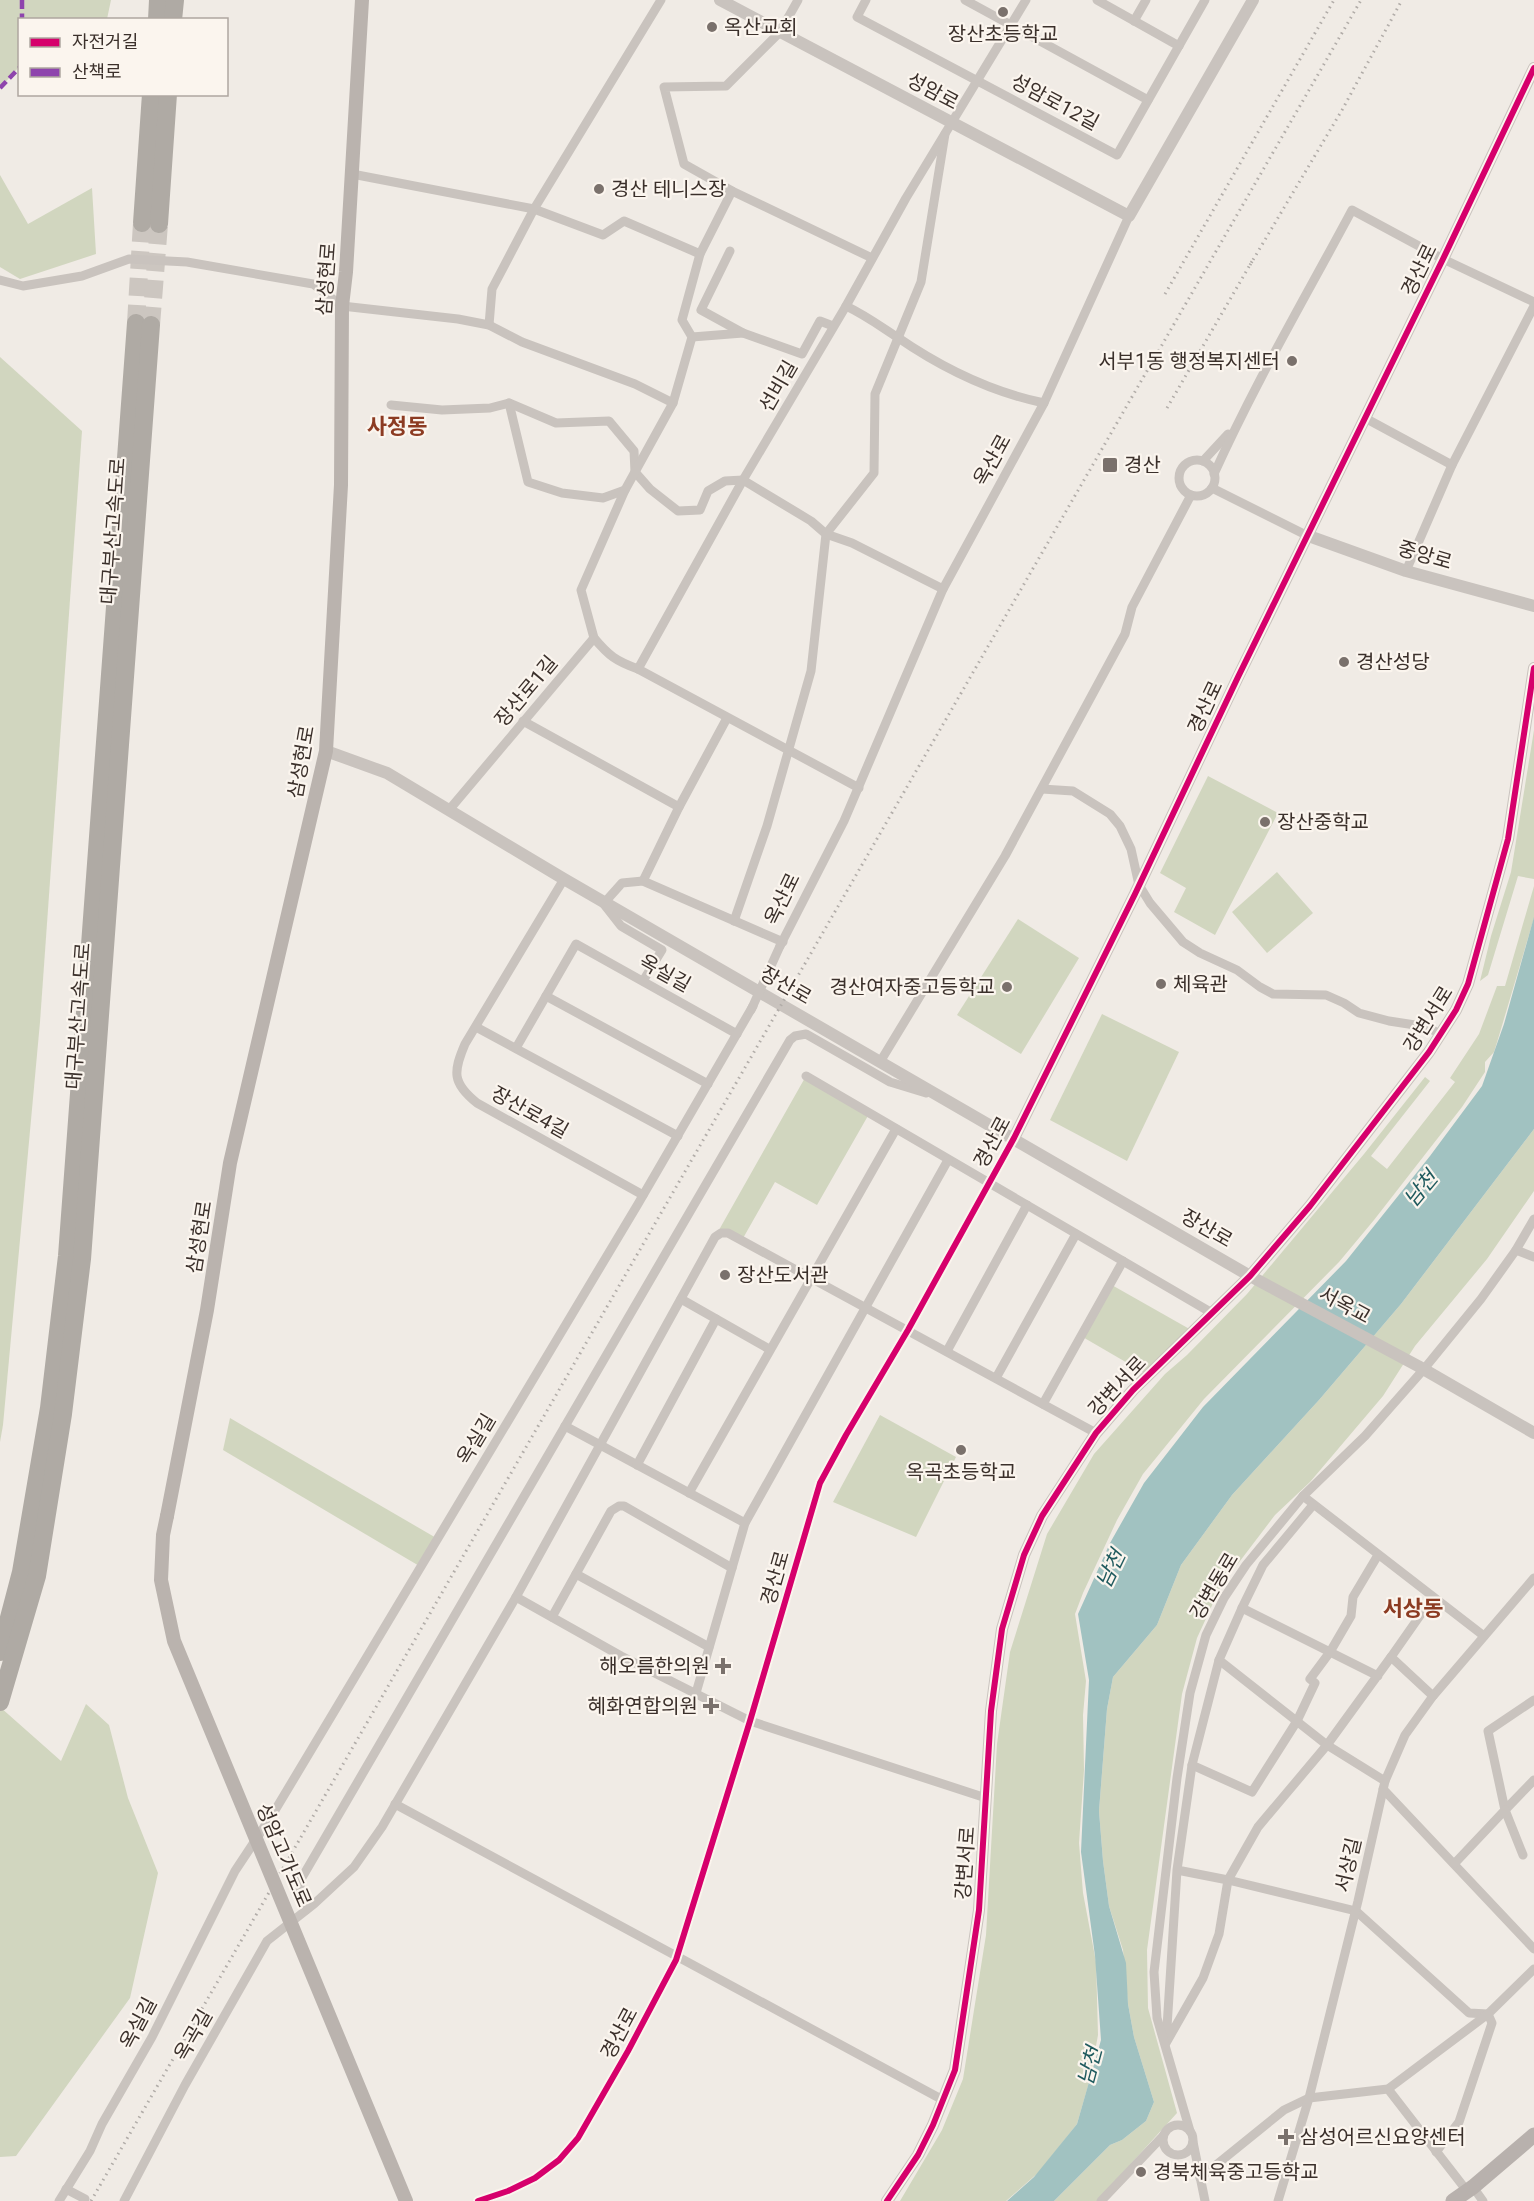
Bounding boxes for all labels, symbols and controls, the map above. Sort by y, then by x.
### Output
marker: 장산초등학교 [996,5,1010,19]
place label: 옥산교회 [724,15,798,39]
legend [18,18,228,96]
marker: 옥산교회 [705,20,719,34]
place label: 장산초등학교 [948,22,1058,46]
text: 자전거길 [72,31,138,52]
text: 산책로 [72,61,122,82]
street label: 성암로 [903,67,963,115]
street label: 성암로12길 [1007,69,1103,135]
place label: 경산 테니스장 [611,177,726,201]
marker: 경산 테니스장 [592,182,606,196]
street label: 경산로 [1396,240,1442,300]
street label: 삼성현로 [311,241,341,317]
place label: 서부1동 행정복지센터 [1098,349,1280,373]
marker: 서부1동 행정복지센터 [1285,354,1299,368]
street label: 선비길 [754,356,802,416]
district label: 사정동 [367,414,427,439]
street label: 옥산로 [968,430,1016,490]
place label: 경산 [1124,453,1161,477]
marker: 경산 [1101,456,1119,474]
street label: 대구부산고속도로 [96,457,130,605]
street label: 중앙로 [1395,536,1455,574]
place label: 경산성당 [1356,650,1430,674]
street label: 장산로1길 [490,651,562,731]
marker: 경산성당 [1337,655,1351,669]
street label: 경산로 [1182,677,1228,737]
street label: 삼성현로 [283,724,319,800]
place label: 장산중학교 [1277,810,1369,834]
marker: 장산중학교 [1258,815,1272,829]
street label: 옥산로 [759,869,805,929]
street label: 대구부산고속도로 [61,942,95,1090]
street label: 옥실길 [635,949,695,997]
street label: 장산로 [756,961,816,1009]
place label: 체육관 [1173,972,1228,996]
place label: 경산여자중고등학교 [829,975,995,999]
marker: 체육관 [1154,977,1168,991]
marker: 경산여자중고등학교 [1000,980,1014,994]
street label: 강변서로 [1398,981,1458,1057]
street label: 장산로4길 [487,1081,573,1143]
street label: 경산로 [968,1112,1016,1172]
water label: 남천 [1399,1164,1444,1212]
street label: 삼성현로 [181,1199,217,1275]
street label: 장산로 [1177,1204,1237,1252]
place label: 장산도서관 [737,1263,829,1287]
marker: 장산도서관 [718,1268,732,1282]
street label: 서옥교 [1315,1281,1375,1329]
street label: 강변서로 [1083,1351,1151,1421]
street label: 옥실길 [451,1409,501,1469]
marker: 옥곡초등학교 [954,1443,968,1457]
place label: 옥곡초등학교 [906,1460,1016,1484]
water label: 남천 [1092,1544,1131,1592]
street label: 경산로 [756,1548,794,1608]
street label: 강변동로 [1185,1548,1243,1624]
district label: 서상동 [1383,1596,1443,1621]
place label: 해오름한의원 [600,1654,710,1678]
marker: 해오름한의원 [714,1657,732,1675]
place label: 혜화연합의원 [588,1694,698,1718]
marker: 혜화연합의원 [702,1697,720,1715]
street label: 성암고가도로 [251,1799,317,1911]
street label: 강변서로 [950,1825,980,1901]
street label: 서상길 [1330,1835,1366,1895]
street label: 옥실길 [114,1993,162,2053]
street label: 경산로 [595,2003,643,2063]
street label: 옥곡길 [169,2005,217,2065]
water label: 남천 [1073,2042,1107,2088]
place label: 삼성어르신요양센터 [1300,2125,1466,2149]
marker: 삼성어르신요양센터 [1277,2128,1295,2146]
place label: 경북체육중고등학교 [1153,2160,1319,2184]
marker: 경북체육중고등학교 [1134,2165,1148,2179]

